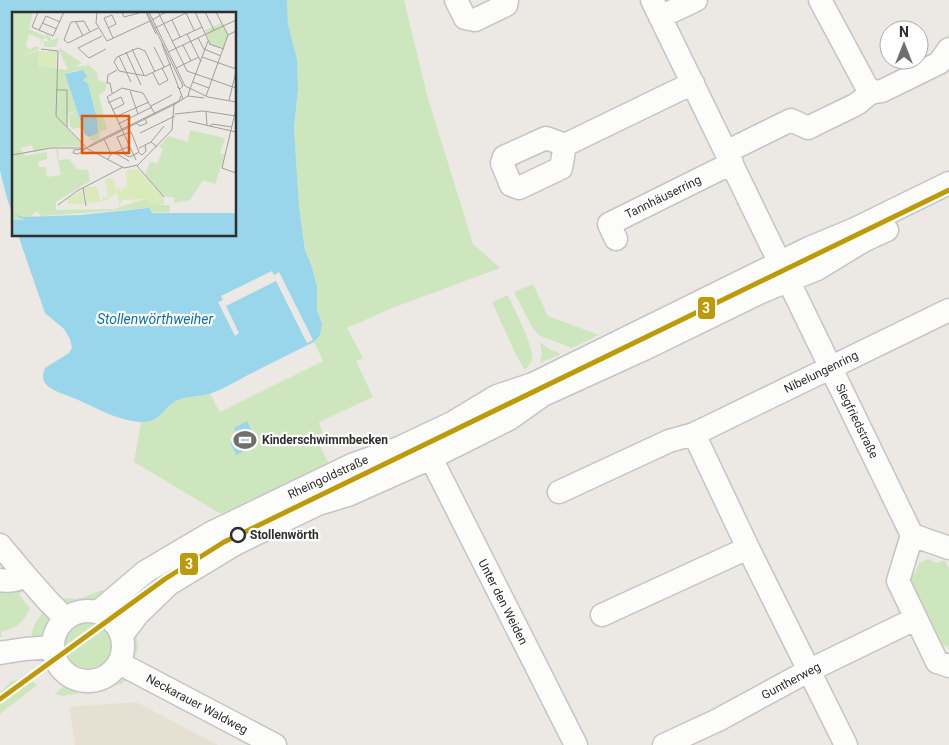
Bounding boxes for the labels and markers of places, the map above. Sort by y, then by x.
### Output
sports icon: Kinderschwimmbecken [232,427,258,453]
place label: Kinderschwimmbecken [262,433,388,447]
marker: Stollenwörth [230,527,246,543]
place label: Stollenwörth [250,528,319,542]

